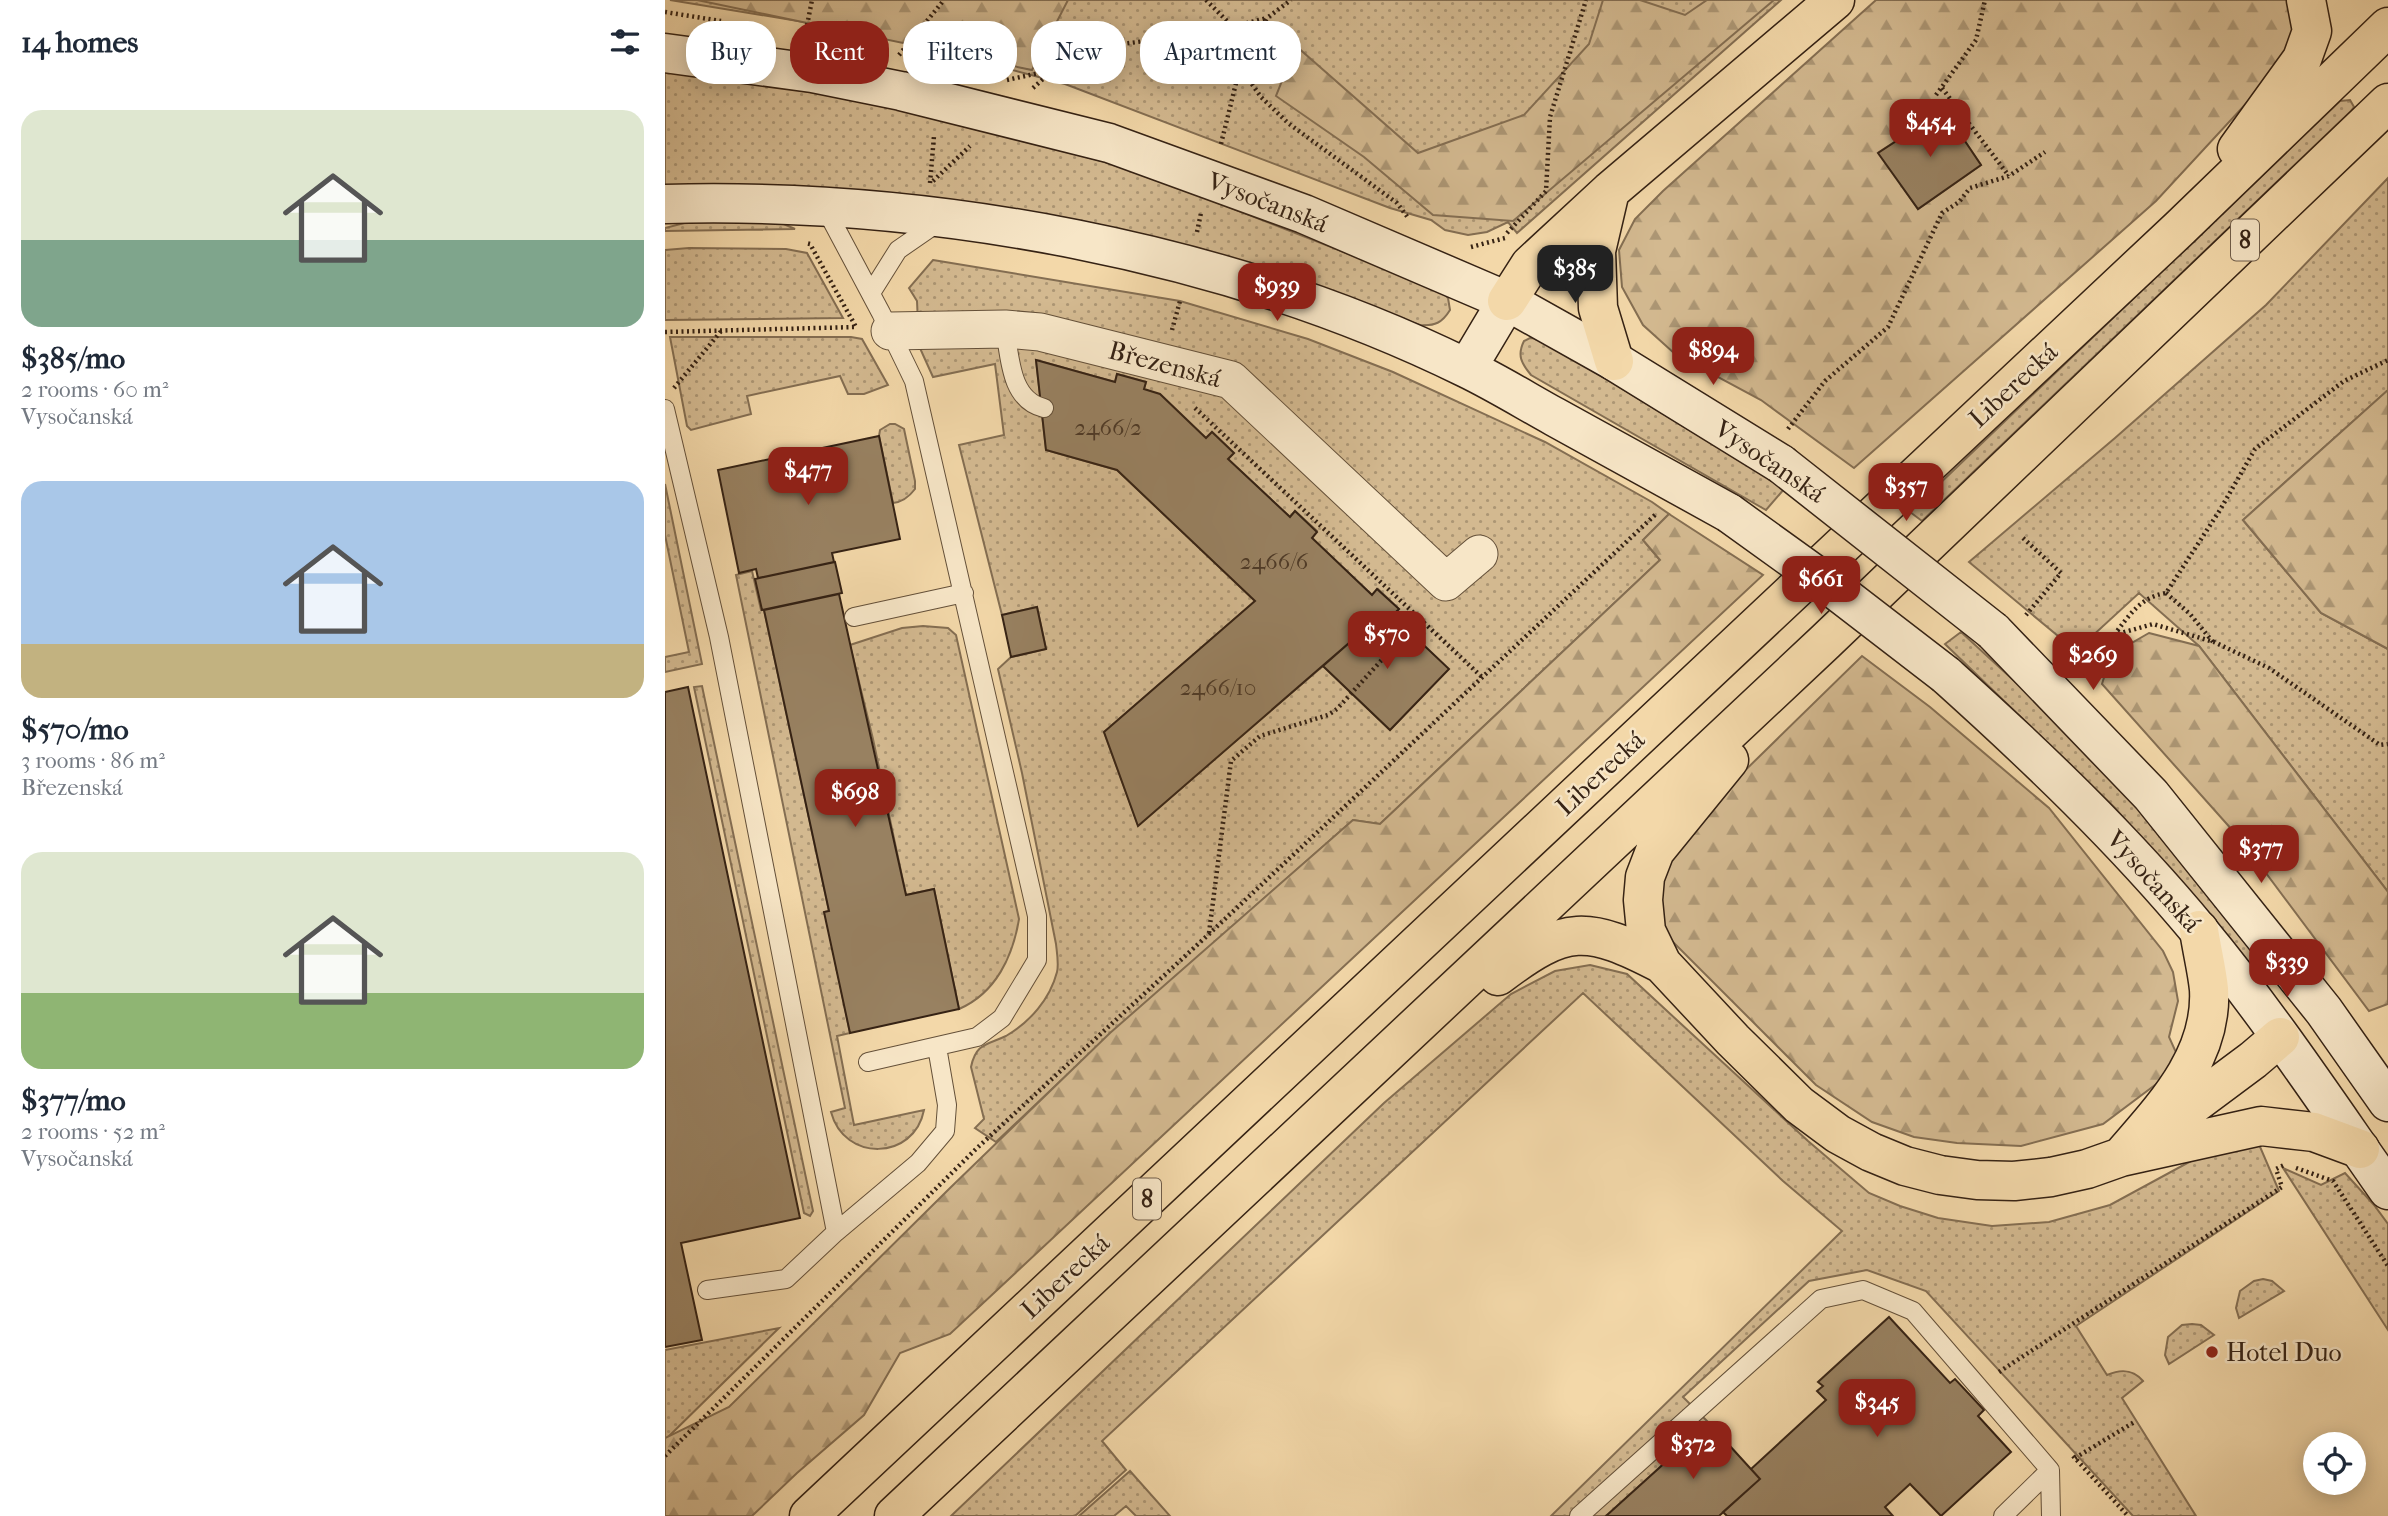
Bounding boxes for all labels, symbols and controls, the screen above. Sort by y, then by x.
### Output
chip: Buy [686,21,776,84]
chip: Rent [790,21,889,84]
chip: Filters [903,21,1017,84]
chip: New [1031,21,1126,84]
chip: Apartment [1140,21,1301,84]
icon: filters [606,23,644,61]
text: 14 homes [21,25,138,60]
pin: $454 [1889,100,1971,159]
text: $454 [1905,108,1955,135]
icon: home [270,155,396,281]
street label: Vysočanská [1202,165,1333,240]
road number: 8 [2231,220,2259,260]
pin: $385 [1534,246,1616,305]
text: $385 [1553,254,1597,281]
pin: $939 [1236,264,1318,323]
text: $939 [1254,272,1300,299]
pin: $894 [1672,328,1754,387]
street label: Březenská [1105,335,1225,395]
text: $894 [1688,336,1738,363]
street label: Liberecká [1963,336,2065,434]
text: $385/mo [21,341,125,376]
text: 2 rooms · 60 m² [21,376,168,403]
text: Vysočanská [21,403,133,430]
street label: Vysočanská [1708,413,1832,510]
house number: 2466/2 [1074,414,1142,441]
pin: $477 [767,448,849,507]
text: $477 [784,456,832,483]
pin: $357 [1865,463,1947,523]
text: $357 [1884,472,1928,499]
icon: home [270,526,396,652]
house number: 2466/6 [1240,548,1309,575]
pin: $661 [1780,556,1862,616]
text: $661 [1798,565,1844,592]
pin: $570 [1346,612,1428,671]
text: $570 [1364,620,1410,647]
pin: $269 [2052,632,2134,692]
text: $269 [2069,641,2118,668]
house number: 2466/10 [1180,674,1256,701]
text: $570/mo [21,712,129,747]
street label: Liberecká [1550,724,1652,822]
text: 3 rooms · 86 m² [21,747,165,774]
pin: $698 [814,770,896,829]
text: Březenská [21,774,123,801]
text: $698 [831,778,879,805]
street label: Vysočanská [2099,823,2208,939]
pin: $377 [2220,826,2302,885]
text: $377 [2239,834,2283,861]
icon: home [270,897,396,1023]
pin: $339 [2246,940,2328,999]
text: $339 [2265,948,2309,975]
text: $377/mo [21,1083,126,1118]
text: 2 rooms · 52 m² [21,1118,165,1145]
text: Vysočanská [21,1145,133,1172]
road number: 8 [1133,1178,1161,1219]
street label: Liberecká [1015,1227,1117,1325]
place label: Hotel Duo [2226,1337,2342,1368]
marker: Hotel Duo [2204,1344,2220,1360]
pin: $345 [1836,1380,1918,1439]
text: $345 [1854,1388,1900,1415]
pin: $372 [1652,1422,1734,1481]
text: $372 [1671,1430,1715,1457]
map controls [2303,1432,2366,1495]
button: locate [2303,1432,2366,1495]

